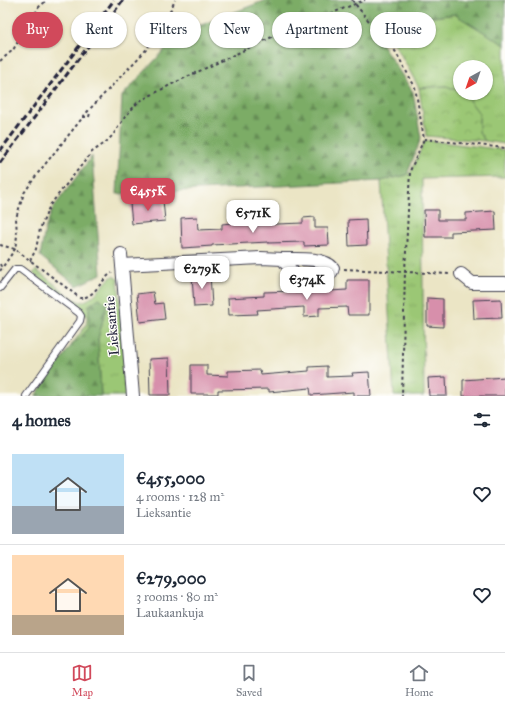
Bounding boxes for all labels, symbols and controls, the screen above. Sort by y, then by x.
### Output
chip: Buy [12,12,63,48]
chip: Rent [71,12,127,48]
chip: Filters [135,12,201,48]
chip: New [209,12,264,48]
chip: Apartment [272,12,362,48]
chip: House [370,12,436,48]
north arrow [453,60,493,100]
map controls [453,60,493,100]
pin: €455K [120,178,176,212]
text: €455K [130,183,166,199]
pin: €571K [225,200,281,234]
text: €571K [235,205,271,221]
pin: €279K [174,256,230,290]
text: €279K [183,261,221,277]
pin: €374K [279,267,335,301]
text: €374K [289,272,325,288]
street label: Lieksantie [101,295,123,356]
icon: filters [471,409,493,431]
text: 4 homes [12,410,71,431]
text: €455,000 [136,468,205,489]
icon: home [44,470,92,518]
icon: heart [471,483,493,505]
text: 4 rooms · 128 m² [136,489,224,505]
text: Lieksantie [136,505,191,521]
text: €279,000 [136,568,207,589]
icon: home [44,571,92,619]
icon: heart [471,584,493,606]
text: 3 rooms · 80 m² [136,589,218,605]
text: Laukaankuja [136,605,204,621]
tab: Map [71,662,93,699]
tab: Saved [236,662,262,699]
tab: Home [405,662,434,699]

